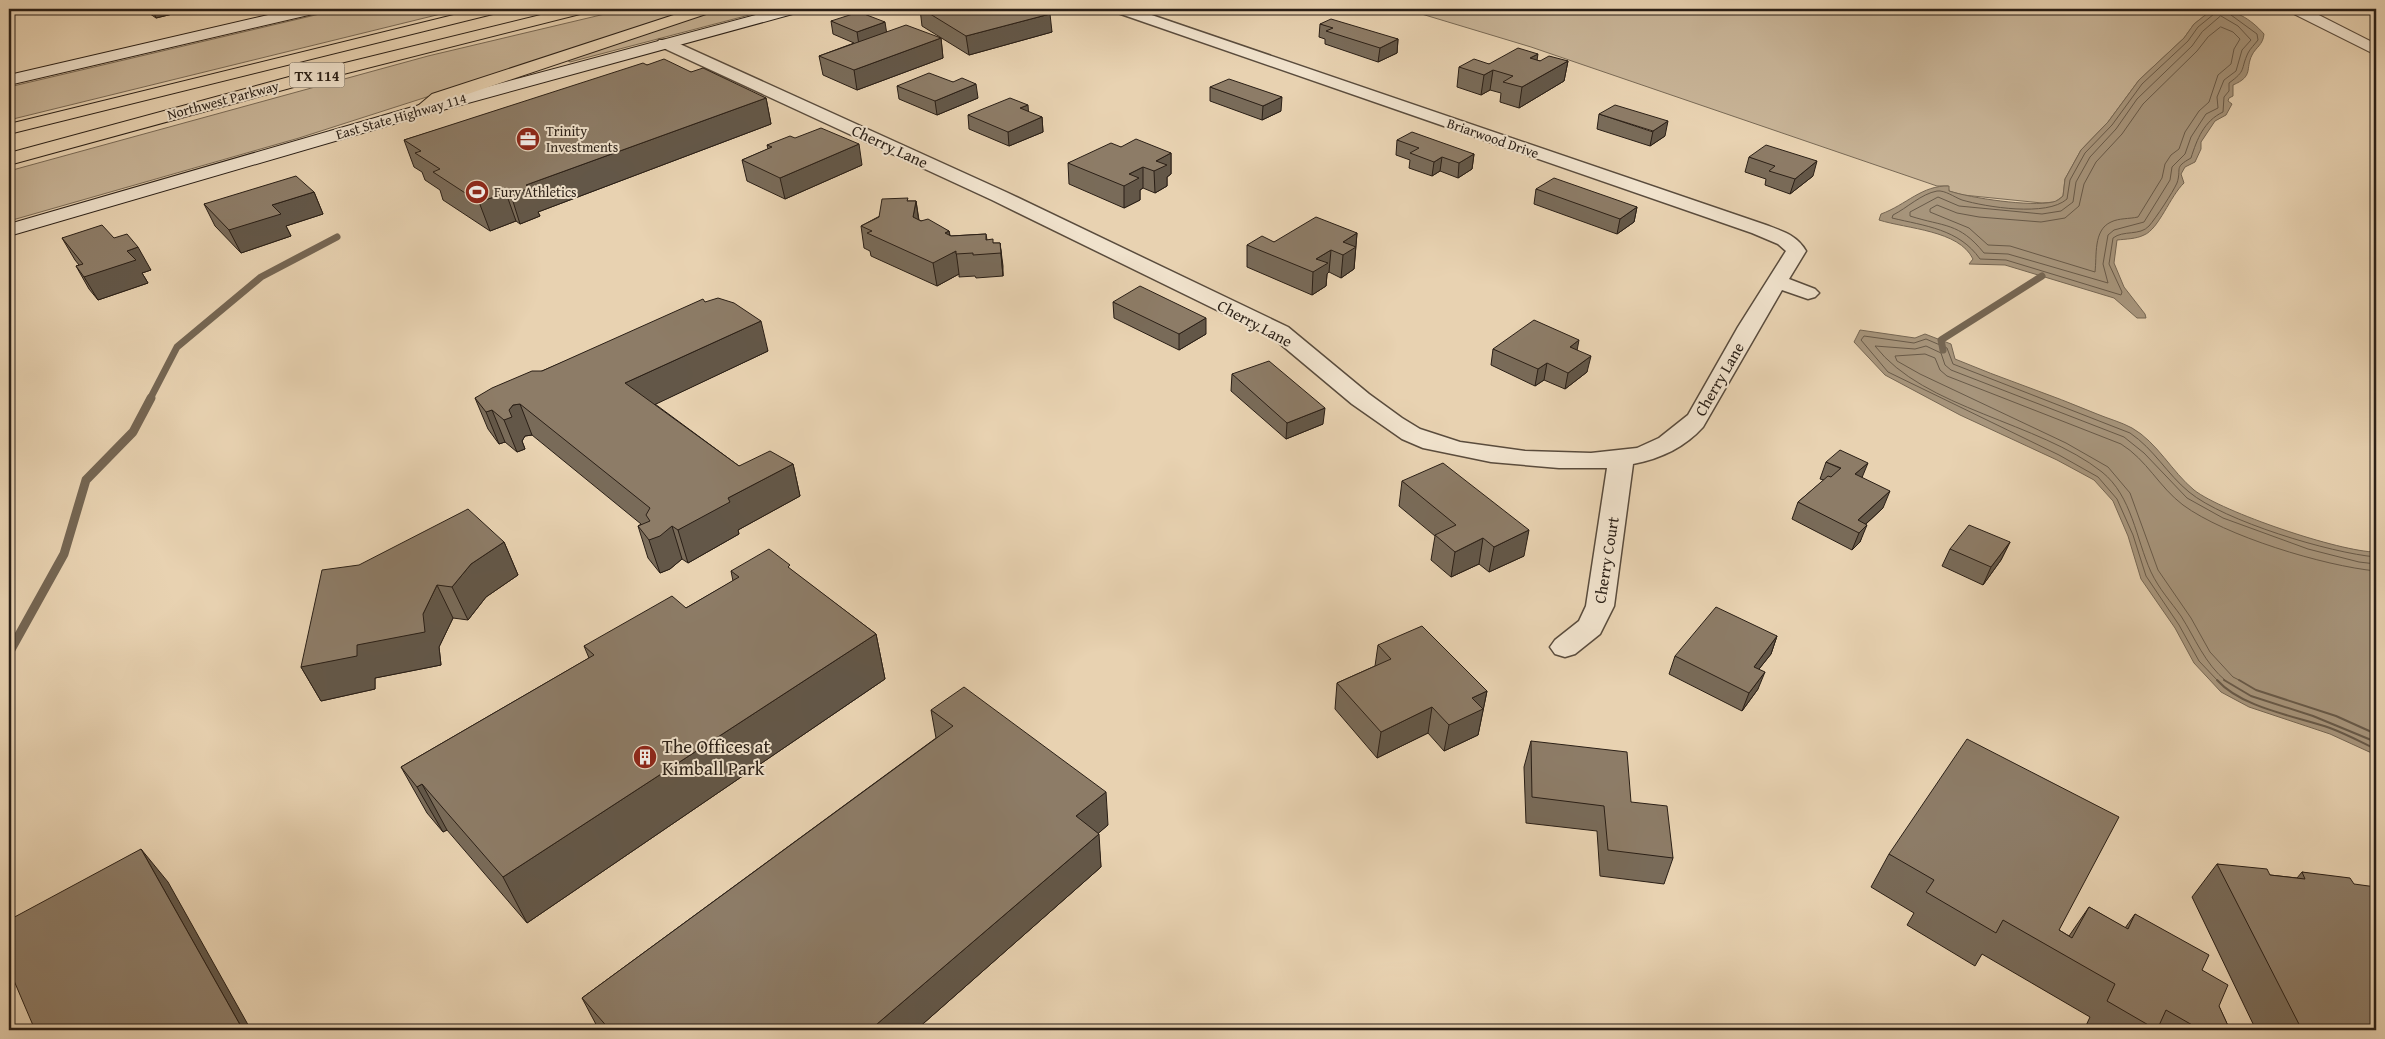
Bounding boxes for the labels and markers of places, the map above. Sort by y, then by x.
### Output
place label: Trinity Investments [546,121,618,157]
office icon: Trinity Investments [515,126,541,152]
sports icon: Fury Athletics [464,179,490,205]
place label: Fury Athletics [494,182,577,202]
place label: The Offices at Kimball Park [662,732,771,782]
building icon: The Offices at Kimball Park [632,744,658,770]

